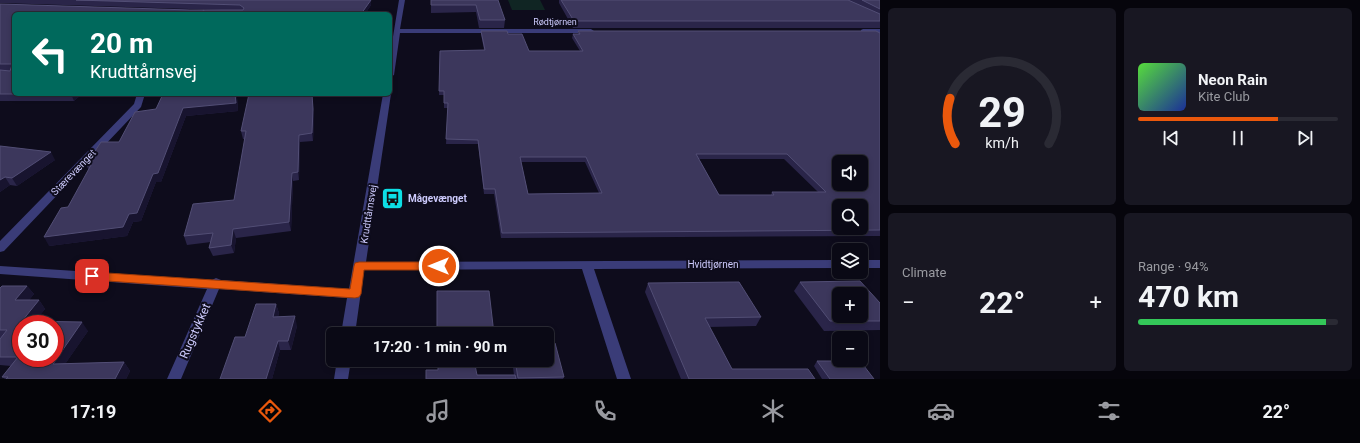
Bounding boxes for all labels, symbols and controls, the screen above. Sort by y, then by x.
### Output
street label: Rødtjørnen [533,17,577,27]
text: 20 m [90,27,153,60]
icon: left [24,28,76,80]
text: Krudttårnsvej [90,61,197,82]
text: Neon Rain [1198,71,1267,89]
text: 29 [978,88,1026,137]
text: Kite Club [1198,89,1250,104]
icon: previous [1160,127,1182,149]
icon: pause [1227,127,1249,149]
icon: next [1294,127,1316,149]
text: km/h [985,135,1019,151]
street label: Stærevænget [49,147,98,197]
map controls [832,155,868,367]
button: sound [832,155,868,191]
street label: Krudttårnsvej [358,184,379,244]
bus stop icon: Mågevænget [379,185,405,211]
place label: Mågevænget [408,193,467,204]
button: search [832,199,868,235]
button: layers [832,243,868,279]
position arrow [418,245,460,287]
pin [75,259,109,293]
street label: Hvidtjørnen [687,259,739,270]
text: Range · 94% [1138,259,1208,274]
icon: arrive [81,265,103,287]
text: Climate [902,265,946,280]
text: 470 km [1138,279,1239,314]
text: 22° [979,285,1025,320]
button: + [832,287,868,323]
text: − [902,290,915,315]
text: + [1090,290,1102,315]
street label: Rugstykket [177,301,213,361]
speed limit sign: 30 [12,315,64,367]
button: − [832,331,868,367]
text: 17:20 · 1 min · 90 m [373,338,507,356]
icon: directions [256,397,284,425]
icon: music [424,397,452,425]
icon: phone [591,397,619,425]
icon: climate [759,397,787,425]
icon: car [927,397,955,425]
icon: filters [1095,397,1123,425]
text: 17:19 [70,401,116,422]
text: 22° [1262,401,1290,422]

